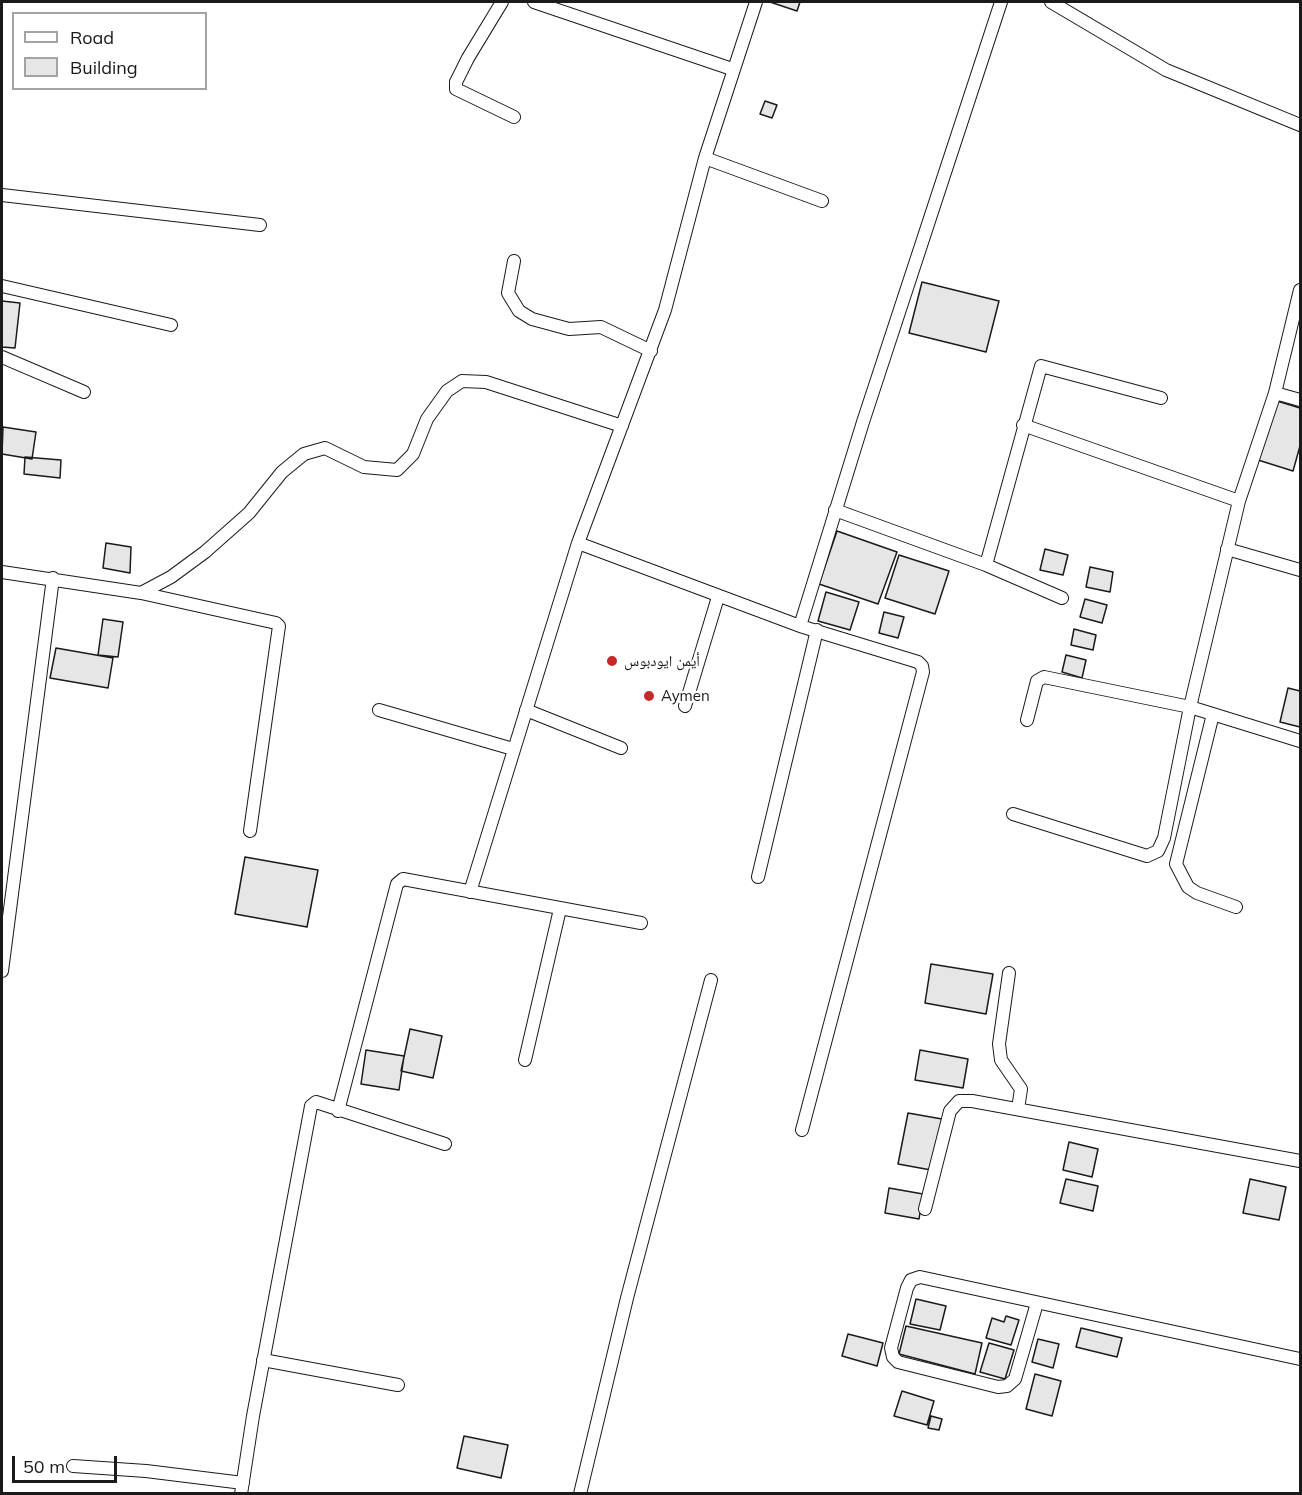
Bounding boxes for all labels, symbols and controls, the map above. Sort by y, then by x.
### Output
legend [12,12,207,90]
text: Road [70,26,114,49]
text: Building [70,56,138,79]
place label: أيمن ايودبوس [624,652,700,670]
marker: أيمن ايودبوس [605,654,619,668]
place label: Aymen [661,687,710,705]
marker: Aymen [642,689,656,703]
scale bar [15,1444,120,1482]
text: 50 m [23,1455,65,1478]

